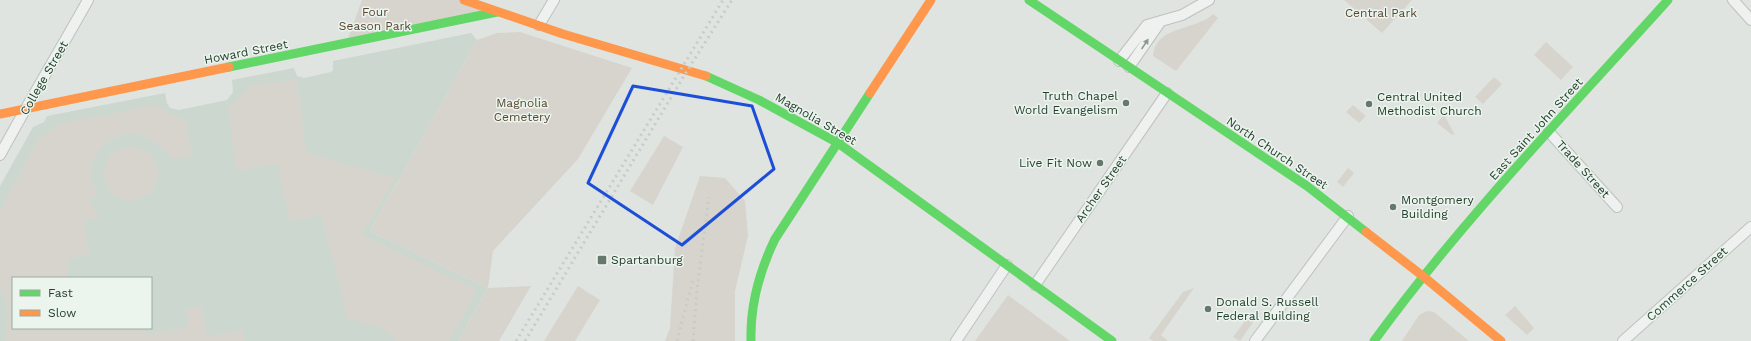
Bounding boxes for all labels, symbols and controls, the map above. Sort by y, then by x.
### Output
park label: Four Season Park [339,5,411,33]
park label: Central Park [1345,6,1417,20]
street label: Howard Street [203,37,289,67]
street label: College Street [17,38,71,118]
one-way arrow [1141,39,1149,49]
street label: East Saint John Street [1486,75,1586,183]
place label: Truth Chapel World Evangelism [1014,89,1118,117]
street label: Magnolia Street [773,90,859,148]
place label: Central United Methodist Church [1377,90,1482,118]
park label: Magnolia Cemetery [494,96,551,124]
marker: Truth Chapel World Evangelism [1121,98,1131,108]
marker: Central United Methodist Church [1364,99,1374,109]
street label: North Church Street [1224,114,1330,192]
street label: Trade Street [1554,137,1612,201]
street label: Archer Street [1073,153,1129,225]
place label: Live Fit Now [1019,156,1092,170]
marker: Live Fit Now [1095,158,1105,168]
place label: Montgomery Building [1401,193,1475,221]
marker: Montgomery Building [1388,202,1398,212]
street label: Commerce Street [1644,244,1730,324]
place label: Spartanburg [611,253,683,267]
marker: Spartanburg [596,254,608,266]
legend [12,277,152,329]
text: Fast [48,286,73,300]
place label: Donald S. Russell Federal Building [1216,295,1319,323]
marker: Donald S. Russell Federal Building [1203,304,1213,314]
text: Slow [48,306,76,320]

